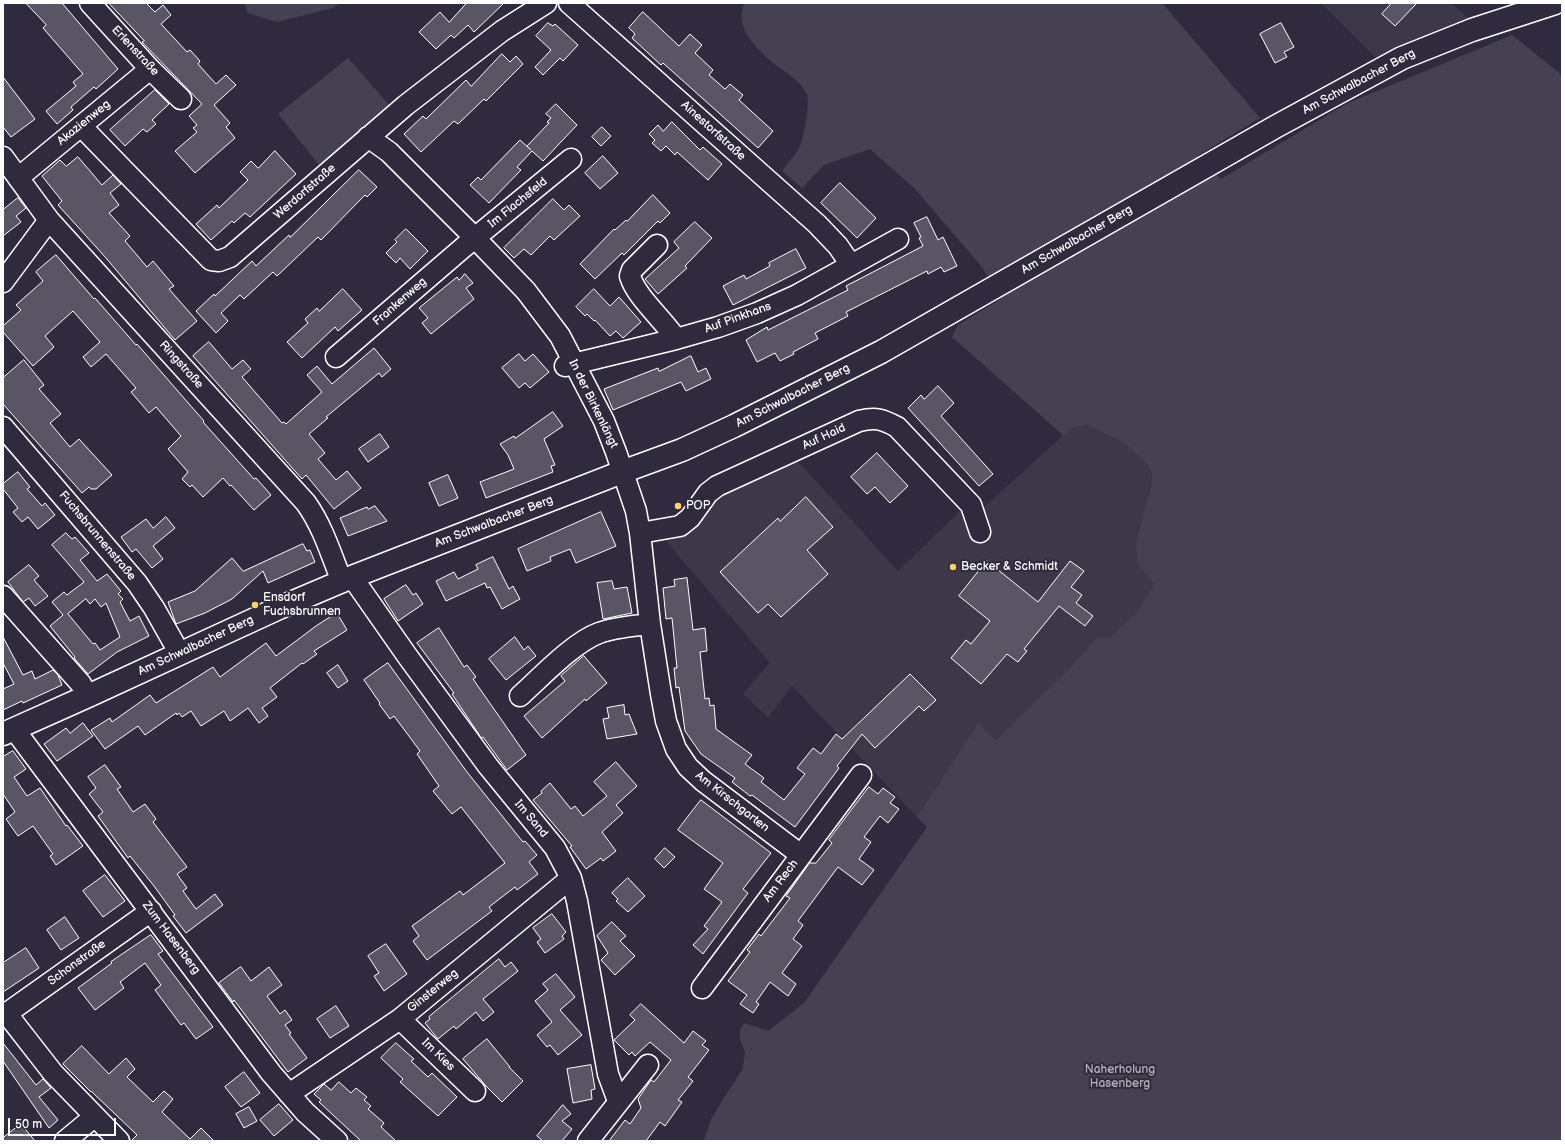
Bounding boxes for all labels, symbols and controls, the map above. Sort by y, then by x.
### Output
street label: Erlenstraße [108,23,162,79]
street label: Am Schwalbacher Berg [1300,46,1418,118]
street label: Akazienweg [55,97,113,149]
street label: Ainestorfstraße [678,98,748,164]
street label: Werdorfstraße [271,161,339,223]
street label: Im Flachsfeld [485,175,551,231]
street label: Am Schwalbacher Berg [1019,202,1135,278]
street label: Frankenweg [370,275,430,329]
street label: Auf Pinkhans [703,299,773,337]
street label: Ringstraße [156,338,206,392]
street label: In der Birkenlängt [565,357,621,451]
street label: Am Schwalbacher Berg [734,361,852,431]
street label: Auf Haid [800,421,848,453]
street label: Fuchsbrunnenstraße [55,488,139,584]
street label: Am Schwalbacher Berg [433,493,555,551]
place label: POP [686,499,710,513]
marker: POP [673,501,683,511]
place label: Becker & Schmidt [961,560,1058,574]
marker: Becker & Schmidt [948,562,958,572]
place label: Ensdorf Fuchsbrunnen [263,591,341,619]
marker: Ensdorf Fuchsbrunnen [250,600,260,610]
street label: Am Schwalbacher Berg [136,613,256,679]
street label: Am Kirschgarten [692,769,772,835]
street label: Im Sand [511,797,551,841]
street label: Am Rech [760,857,802,905]
street label: Zum Hasenberg [139,899,203,977]
street label: Schonstraße [45,937,109,989]
street label: Ginsterweg [405,966,461,1016]
street label: Im Kies [418,1036,458,1074]
park label: Naherholung Hasenberg [1085,1063,1155,1091]
scale bar [10,1110,118,1136]
text: 50 m [15,1117,42,1132]

